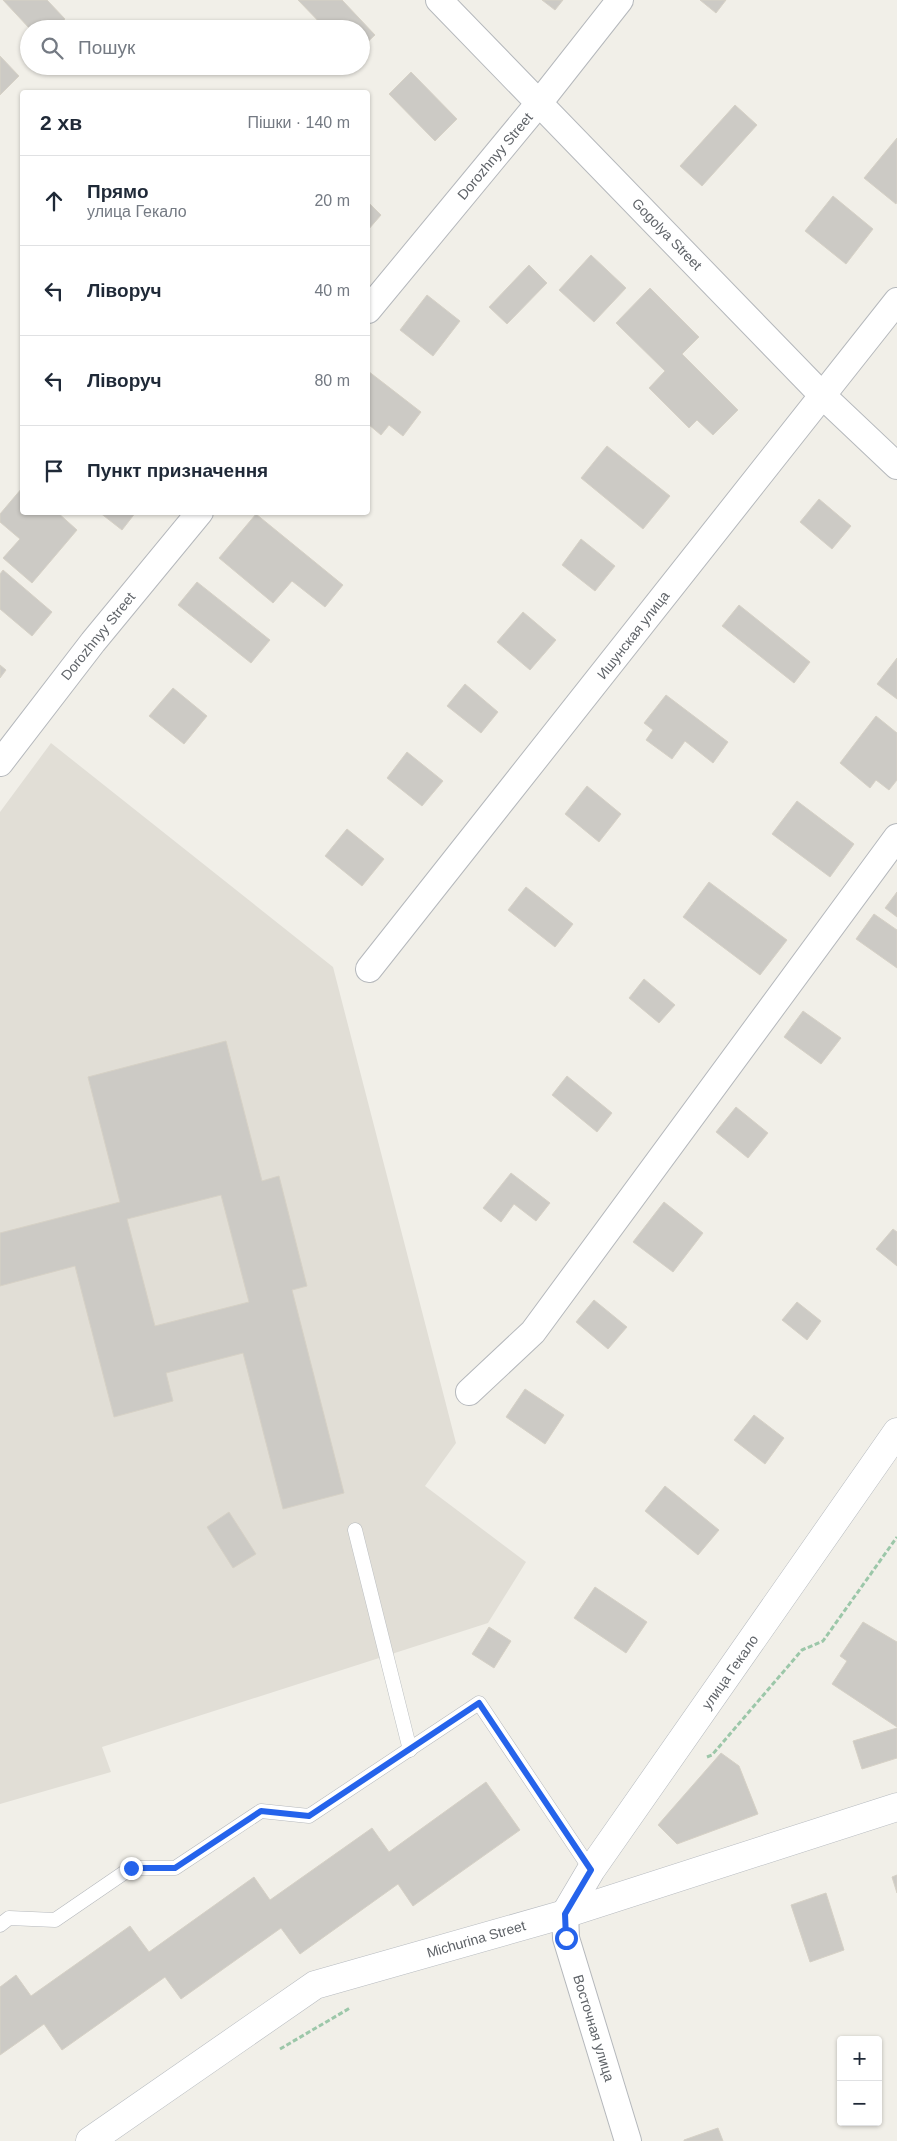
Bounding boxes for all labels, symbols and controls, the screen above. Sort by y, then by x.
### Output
search box [20,20,370,75]
icon: search [38,34,66,62]
text: Пошук [78,37,135,58]
street label: Dorozhnyy Street [454,109,536,203]
text: 2 хв [40,111,82,134]
text: Пішки · 140 m [247,114,350,131]
text: Прямо [87,181,149,202]
icon: ahead [40,187,68,215]
text: 20 m [314,192,350,209]
street label: Gogolya Street [629,195,705,273]
text: улица Гекало [87,203,187,220]
icon: left [40,277,68,305]
text: Ліворуч [87,280,162,301]
text: 40 m [314,282,350,299]
icon: left [40,367,68,395]
text: Ліворуч [87,370,162,391]
text: 80 m [314,372,350,389]
icon: arrive [40,457,68,485]
text: Пункт призначення [87,460,268,481]
street label: Ишунская улица [594,588,672,682]
street label: Dorozhnyy Street [58,589,138,683]
street label: улица Гекало [698,1632,762,1712]
route end [120,1857,143,1880]
street label: Michurina Street [425,1917,527,1961]
route start [555,1927,578,1950]
street label: Восточная улица [570,1973,618,2083]
map controls [837,2036,882,2126]
button: + [837,2036,882,2081]
button: − [837,2081,882,2126]

